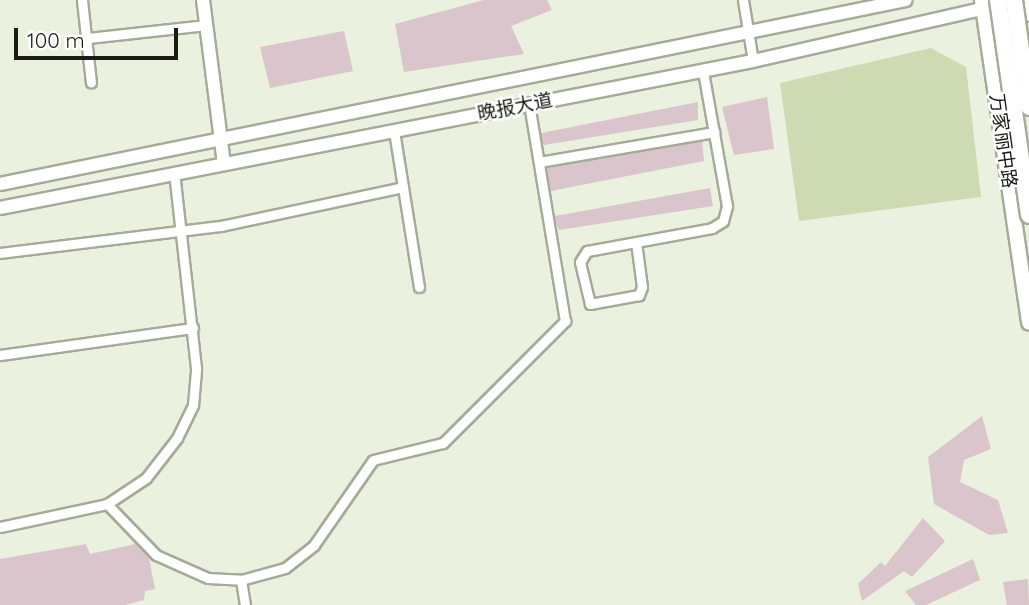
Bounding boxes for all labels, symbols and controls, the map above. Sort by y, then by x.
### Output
scale bar [18,14,182,58]
text: 100 m [27,27,85,53]
street label: 晚报大道 [476,89,554,125]
street label: 万家丽中路 [985,92,1021,190]

